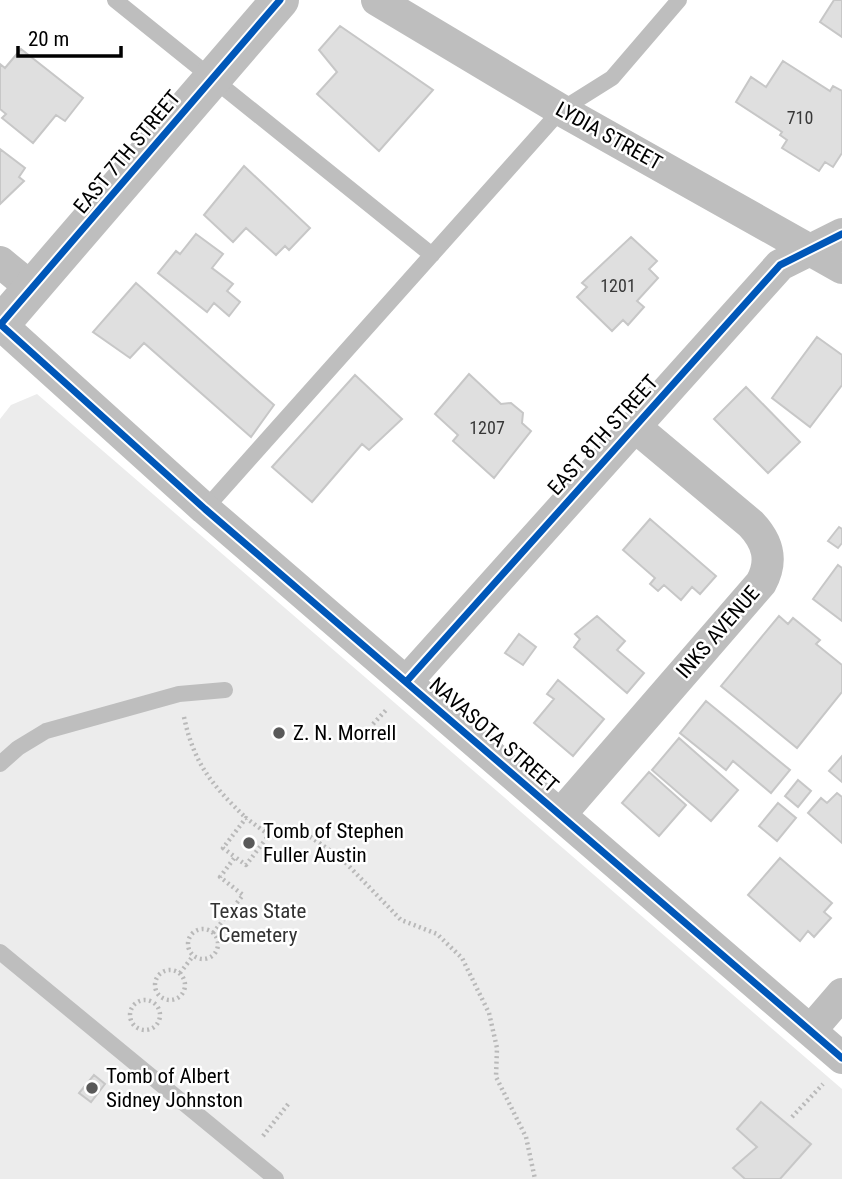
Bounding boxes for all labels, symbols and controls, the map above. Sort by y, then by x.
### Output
scale bar [18,14,121,58]
text: 20 m [28,27,69,51]
street label: EAST 7TH STREET [69,86,185,218]
street label: LYDIA STREET [552,97,666,175]
house number: 710 [787,107,813,128]
house number: 1201 [600,275,636,296]
street label: EAST 8TH STREET [543,370,663,500]
house number: 1207 [469,417,505,438]
street label: INKS AVENUE [672,581,764,683]
street label: NAVASOTA STREET [425,673,563,798]
place label: Z. N. Morrell [293,721,396,745]
marker: Z. N. Morrell [271,725,287,741]
place label: Tomb of Stephen Fuller Austin [263,819,404,867]
marker: Tomb of Stephen Fuller Austin [241,835,257,851]
park label: Texas State Cemetery [210,899,306,947]
place label: Tomb of Albert Sidney Johnston [106,1064,243,1112]
marker: Tomb of Albert Sidney Johnston [84,1080,100,1096]

